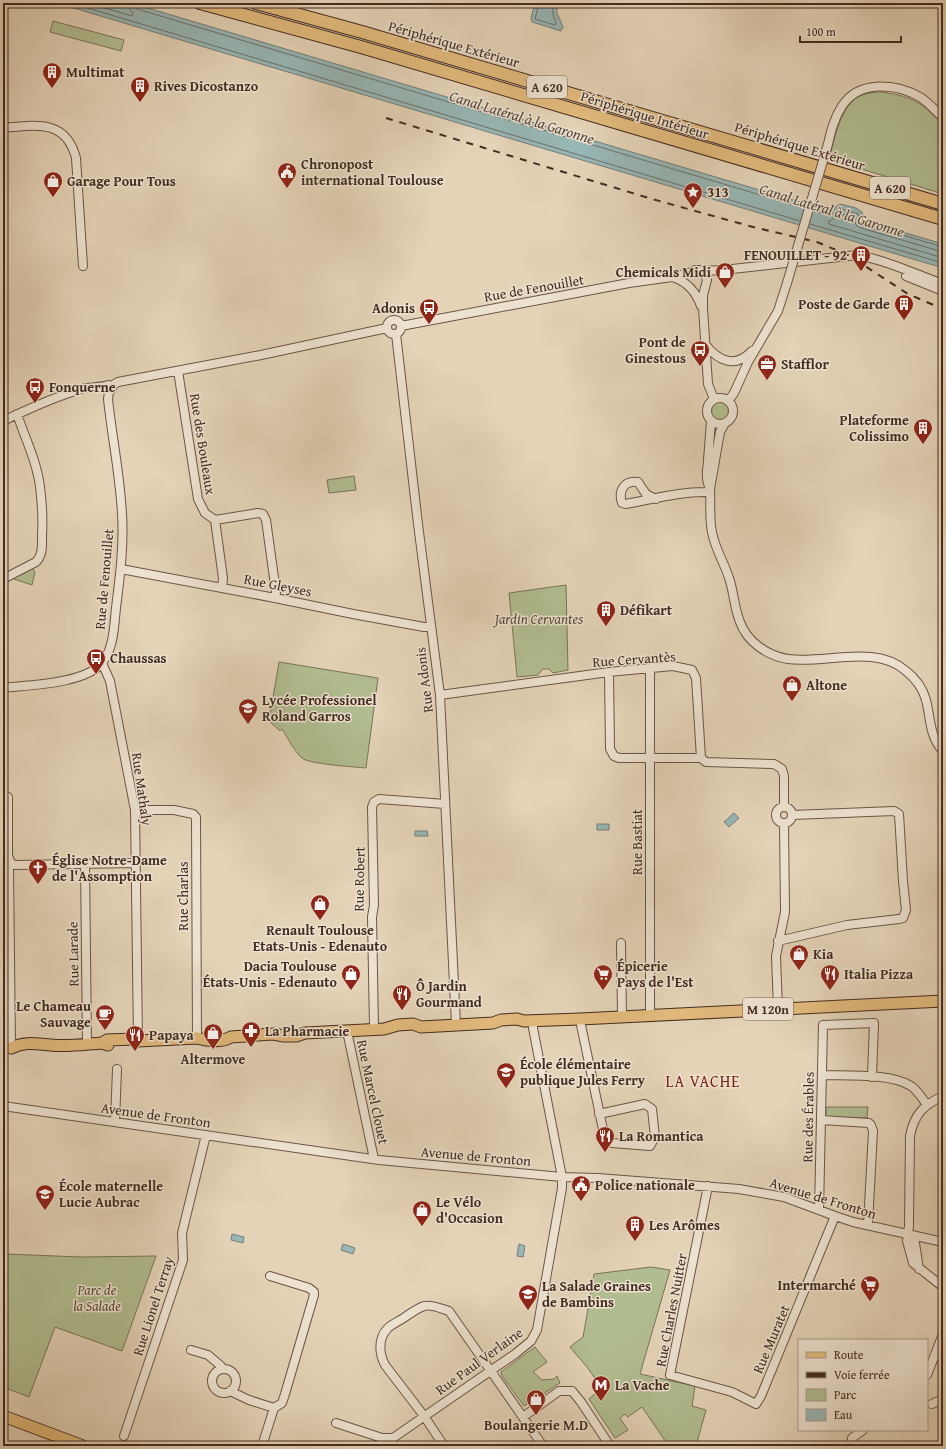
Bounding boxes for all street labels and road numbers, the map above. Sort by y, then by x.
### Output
street label: Périphérique Extérieur [386,16,522,72]
road number: A 620 [527,76,567,98]
street label: Périphérique Intérieur [578,86,712,144]
street label: Périphérique Extérieur [732,117,868,175]
road number: A 620 [870,177,910,199]
street label: Rue de Fenouillet [482,269,586,307]
street label: Rue des Bouleaux [185,392,221,497]
street label: Rue de Fenouillet [90,528,118,630]
street label: Rue Gleyses [242,569,314,601]
street label: Rue Adonis [410,646,438,714]
street label: Rue Cervantès [592,646,676,672]
street label: Rue Mathaly [127,751,157,827]
street label: Rue Bastiat [627,809,647,875]
street label: Rue Robert [348,846,370,912]
street label: Rue Charlas [173,861,193,931]
street label: Rue Larade [62,921,84,987]
road number: M 120n [743,998,793,1020]
street label: Rue Marcel Clouet [352,1038,394,1146]
street label: Rue des Érables [797,1072,819,1162]
street label: Avenue de Fronton [100,1097,212,1133]
street label: Avenue de Fronton [420,1141,532,1171]
street label: Avenue de Fronton [767,1172,879,1224]
street label: Rue Charles Nuitter [650,1251,692,1368]
street label: Rue Lionel Terray [127,1254,179,1358]
street label: Rue Muratet [748,1301,794,1377]
street label: Rue Paul Verlaine [431,1322,527,1400]

